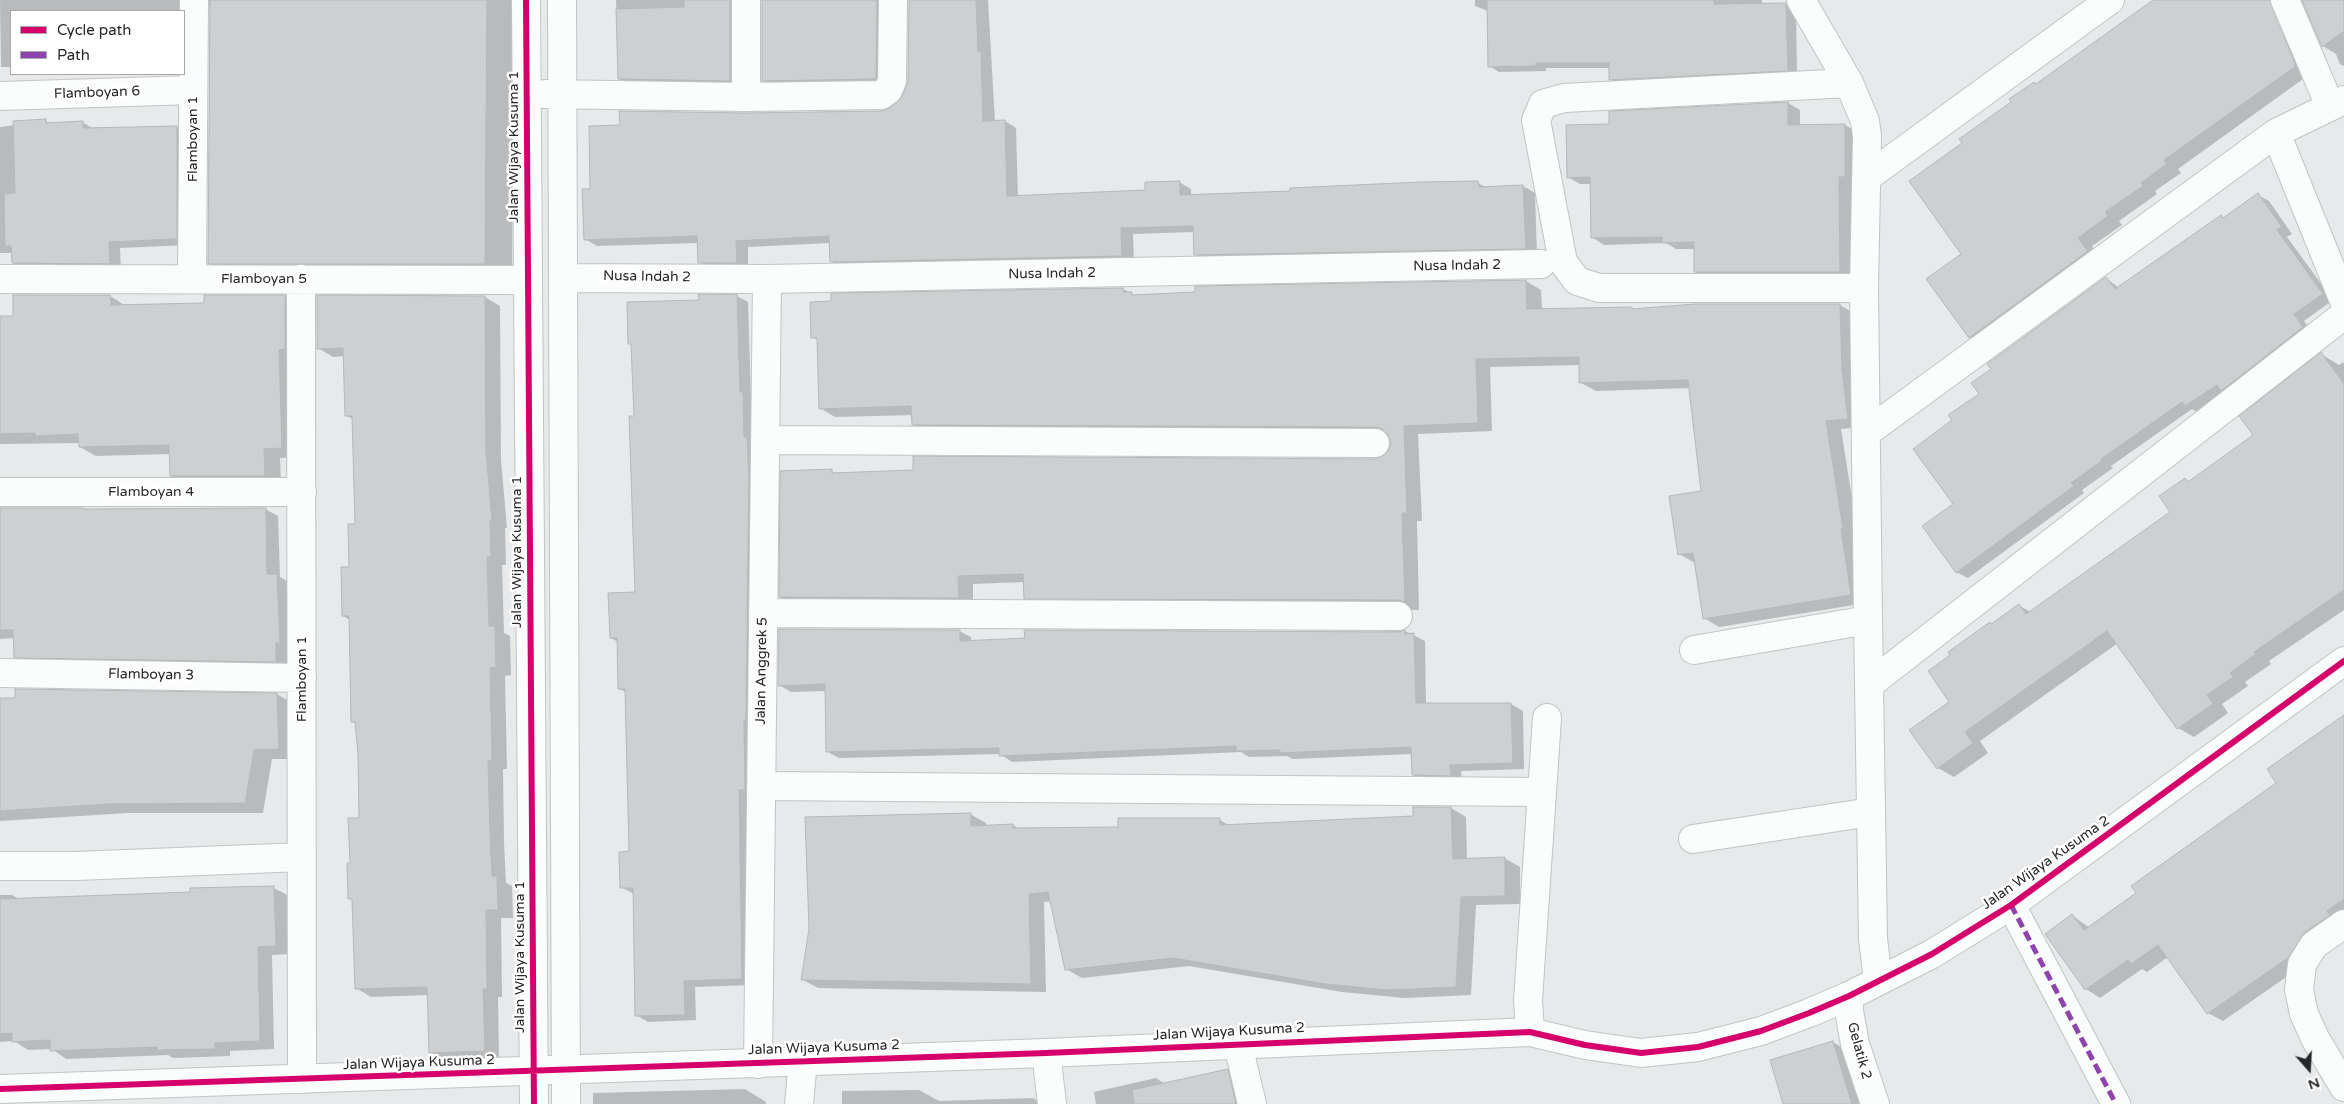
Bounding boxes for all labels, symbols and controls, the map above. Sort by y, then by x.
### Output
legend [10,10,185,75]
text: Cycle path [57,21,131,39]
text: Path [57,46,90,64]
street label: Jalan Wijaya Kusuma 1 [506,71,522,223]
street label: Flamboyan 6 [54,83,140,103]
street label: Flamboyan 1 [185,96,201,182]
street label: Nusa Indah 2 [1413,257,1501,275]
street label: Nusa Indah 2 [1008,265,1096,283]
street label: Nusa Indah 2 [603,268,691,286]
street label: Flamboyan 5 [221,271,307,287]
street label: Jalan Wijaya Kusuma 1 [509,476,525,628]
street label: Flamboyan 4 [108,484,194,500]
street label: Jalan Anggrek 5 [753,617,771,725]
street label: Flamboyan 1 [294,636,310,722]
street label: Flamboyan 3 [108,666,194,684]
street label: Jalan Wijaya Kusuma 2 [1979,813,2113,913]
street label: Jalan Wijaya Kusuma 1 [512,881,528,1033]
street label: Jalan Wijaya Kusuma 2 [1153,1020,1305,1044]
street label: Gelatik 2 [1843,1021,1875,1081]
street label: Jalan Wijaya Kusuma 2 [748,1037,900,1059]
north arrow [2284,1044,2334,1094]
street label: Jalan Wijaya Kusuma 2 [343,1052,495,1074]
text: N [2306,1074,2322,1094]

